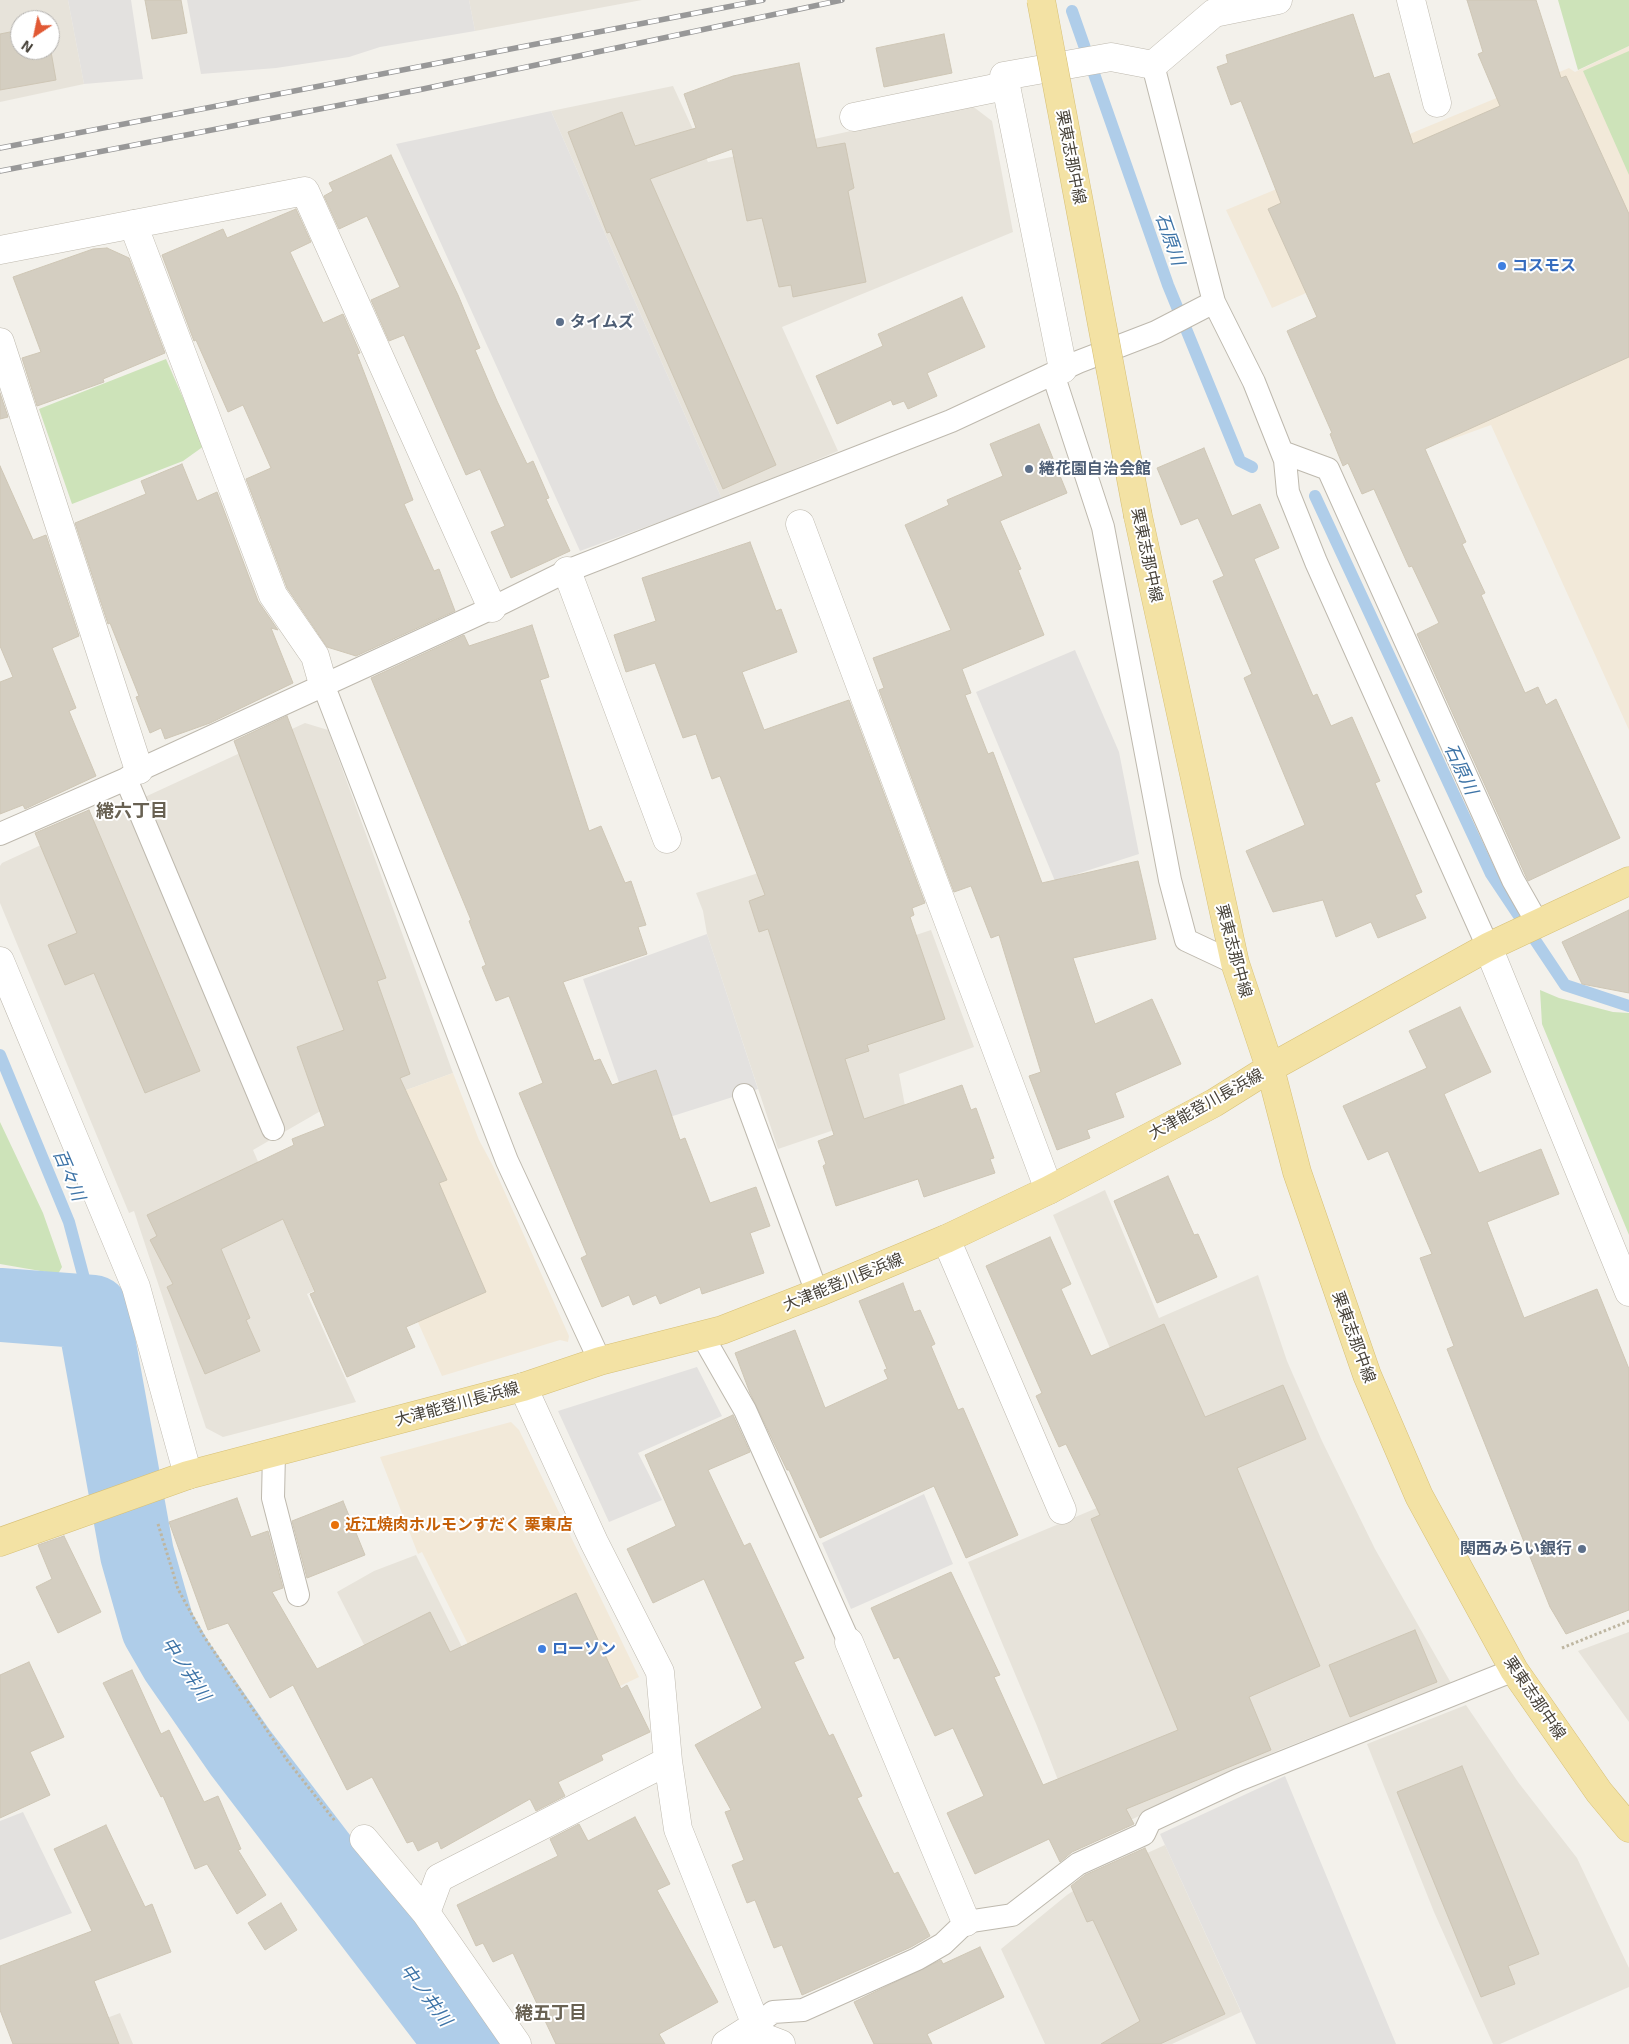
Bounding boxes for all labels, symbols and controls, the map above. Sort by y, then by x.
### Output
north arrow [10,10,60,60]
text: N [18,37,36,57]
street label: 栗東志那中線 [1052,108,1090,206]
water label: 石原川 [1151,210,1189,268]
place label: コスモス [1512,256,1576,276]
marker: コスモス [1496,260,1508,272]
place label: タイムズ [570,312,634,332]
marker: タイムズ [554,316,566,328]
place label: 綣花園自治会館 [1039,459,1151,479]
marker: 綣花園自治会館 [1023,463,1035,475]
street label: 栗東志那中線 [1128,506,1166,604]
water label: 石原川 [1440,740,1482,798]
district label: 綣六丁目 [96,800,168,822]
street label: 栗東志那中線 [1212,902,1256,1000]
street label: 大津能登川長浜線 [1145,1065,1267,1143]
water label: 百々川 [49,1146,89,1204]
street label: 大津能登川長浜線 [780,1249,906,1315]
street label: 栗東志那中線 [1329,1289,1379,1385]
street label: 大津能登川長浜線 [393,1378,521,1430]
place label: 近江焼肉ホルモンすだく 栗東店 [345,1515,572,1535]
marker: 近江焼肉ホルモンすだく 栗東店 [329,1519,341,1531]
place label: 関西みらい銀行 [1460,1539,1572,1559]
marker: 関西みらい銀行 [1576,1543,1588,1555]
water label: 中ノ井川 [157,1633,215,1705]
place label: ローソン [552,1639,616,1659]
marker: ローソン [536,1643,548,1655]
street label: 栗東志那中線 [1500,1653,1570,1743]
water label: 中ノ井川 [396,1960,456,2030]
district label: 綣五丁目 [515,2002,587,2024]

